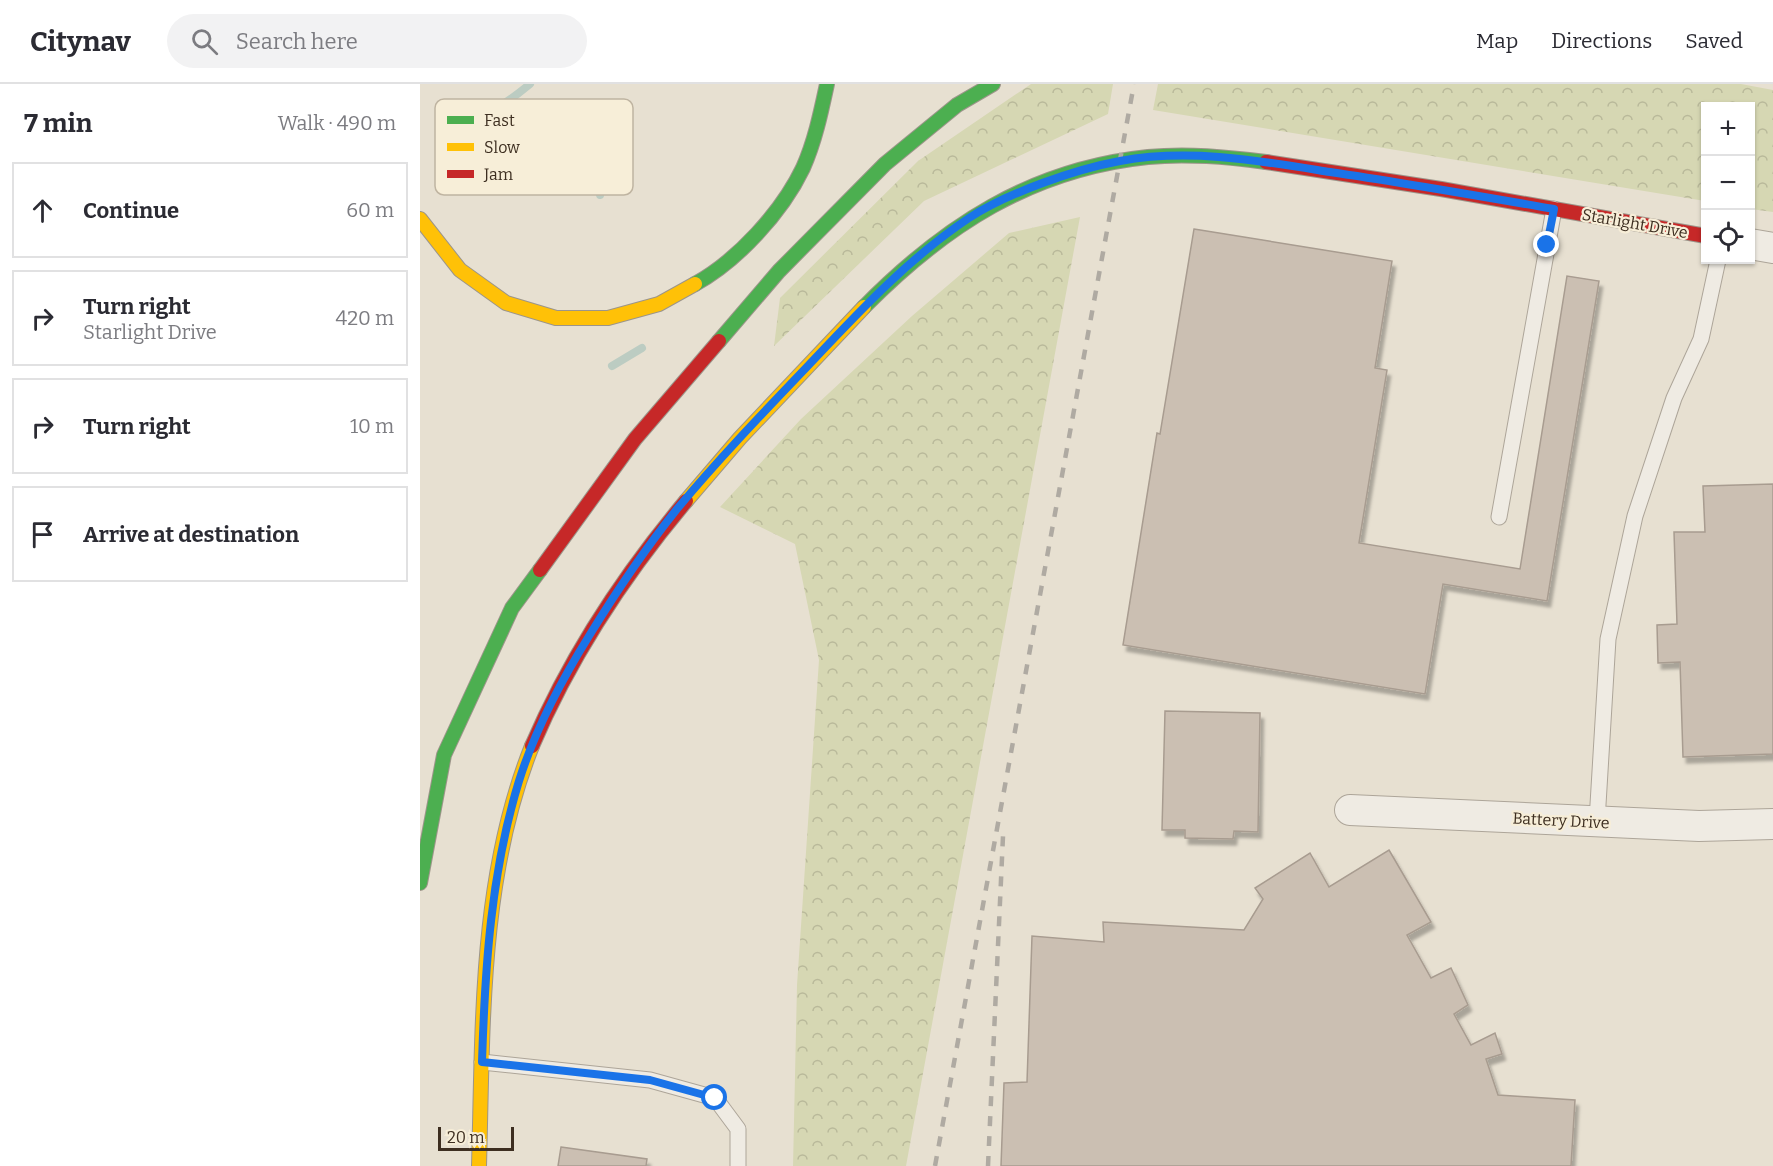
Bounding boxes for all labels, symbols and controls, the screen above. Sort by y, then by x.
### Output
search box [167,14,587,68]
text: Citynav [30,25,131,58]
icon: search [188,25,221,58]
text: Search here [236,28,358,55]
text: Map [1476,28,1518,54]
text: Directions [1551,28,1652,54]
text: Saved [1685,28,1743,54]
legend [435,99,633,195]
map controls [1701,102,1755,264]
button: + [1701,102,1755,156]
text: 7 min [24,108,92,139]
text: Walk · 490 m [278,111,396,135]
text: Fast [484,111,515,130]
text: Slow [484,138,520,157]
button: − [1701,156,1755,210]
text: Jam [483,165,513,184]
icon: ahead [26,194,59,227]
text: Continue [83,197,179,224]
text: 60 m [346,198,394,222]
street label: Starlight Drive [1581,205,1689,242]
button: locate [1701,210,1755,264]
route end [1533,231,1559,257]
text: Turn right [83,293,191,320]
icon: right [26,302,59,335]
text: 420 m [336,306,394,330]
text: Starlight Drive [83,320,217,344]
icon: right [26,410,59,443]
text: Turn right [83,413,191,440]
text: 10 m [350,414,394,438]
icon: arrive [26,518,59,551]
text: Arrive at destination [83,521,299,548]
street label: Battery Drive [1512,808,1610,833]
route start [701,1084,727,1110]
scale bar [438,1124,514,1152]
text: 20 m [447,1128,484,1147]

